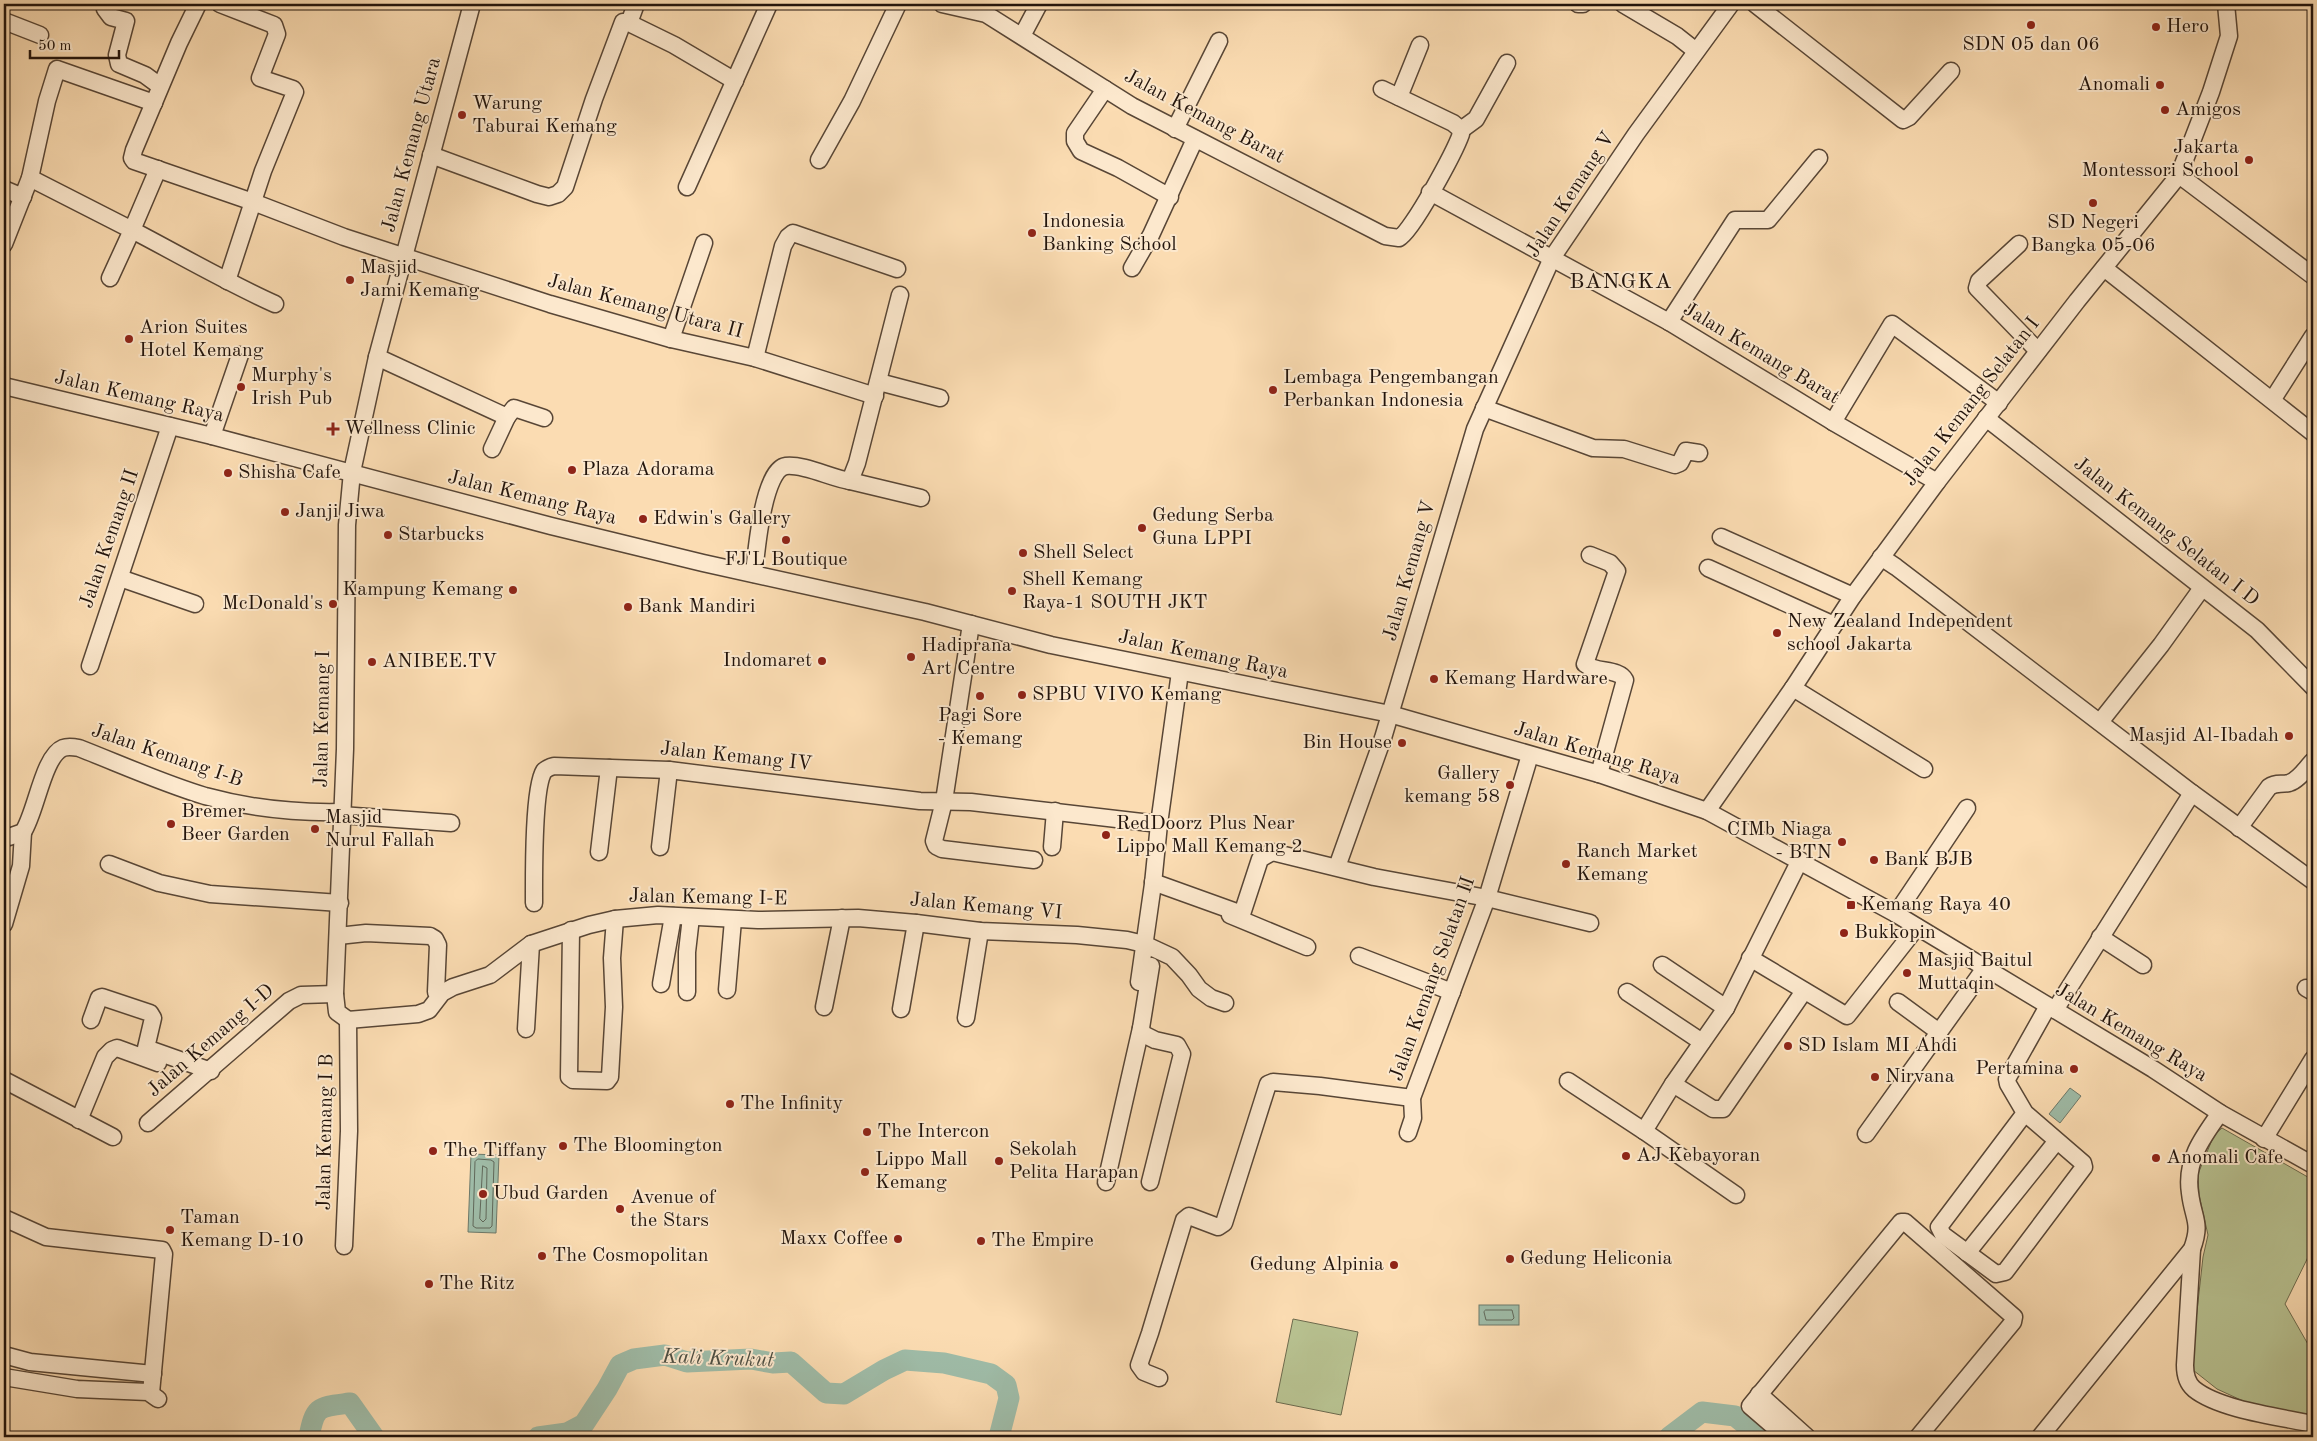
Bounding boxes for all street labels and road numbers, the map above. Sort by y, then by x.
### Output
street label: Jalan Kemang Utara [379,55,445,235]
street label: Jalan Kemang Barat [1121,66,1287,168]
street label: Jalan Kemang V [1523,129,1619,261]
street label: Jalan Kemang Utara II [545,271,745,343]
street label: Jalan Kemang Barat [1679,299,1843,409]
street label: Jalan Kemang Selatan I [1900,314,2044,490]
street label: Jalan Kemang Raya [52,368,226,426]
street label: Jalan Kemang Selatan I D [2070,454,2262,610]
street label: Jalan Kemang II [77,467,143,611]
street label: Jalan Kemang Raya [445,467,619,529]
street label: Jalan Kemang V [1380,499,1440,643]
street label: Jalan Kemang Raya [1116,627,1290,683]
street label: Jalan Kemang I [312,650,334,788]
street label: Jalan Kemang Raya [1511,719,1683,789]
street label: Jalan Kemang I-B [89,721,245,791]
street label: Jalan Kemang IV [659,739,813,775]
street label: Jalan Kemang Selatan II [1387,874,1479,1084]
street label: Jalan Kemang I-E [628,887,788,909]
street label: Jalan Kemang VI [909,890,1063,924]
street label: Jalan Kemang Raya [2052,980,2211,1086]
street label: Jalan Kemang I-D [144,981,278,1101]
street label: Jalan Kemang I B [315,1053,337,1211]

